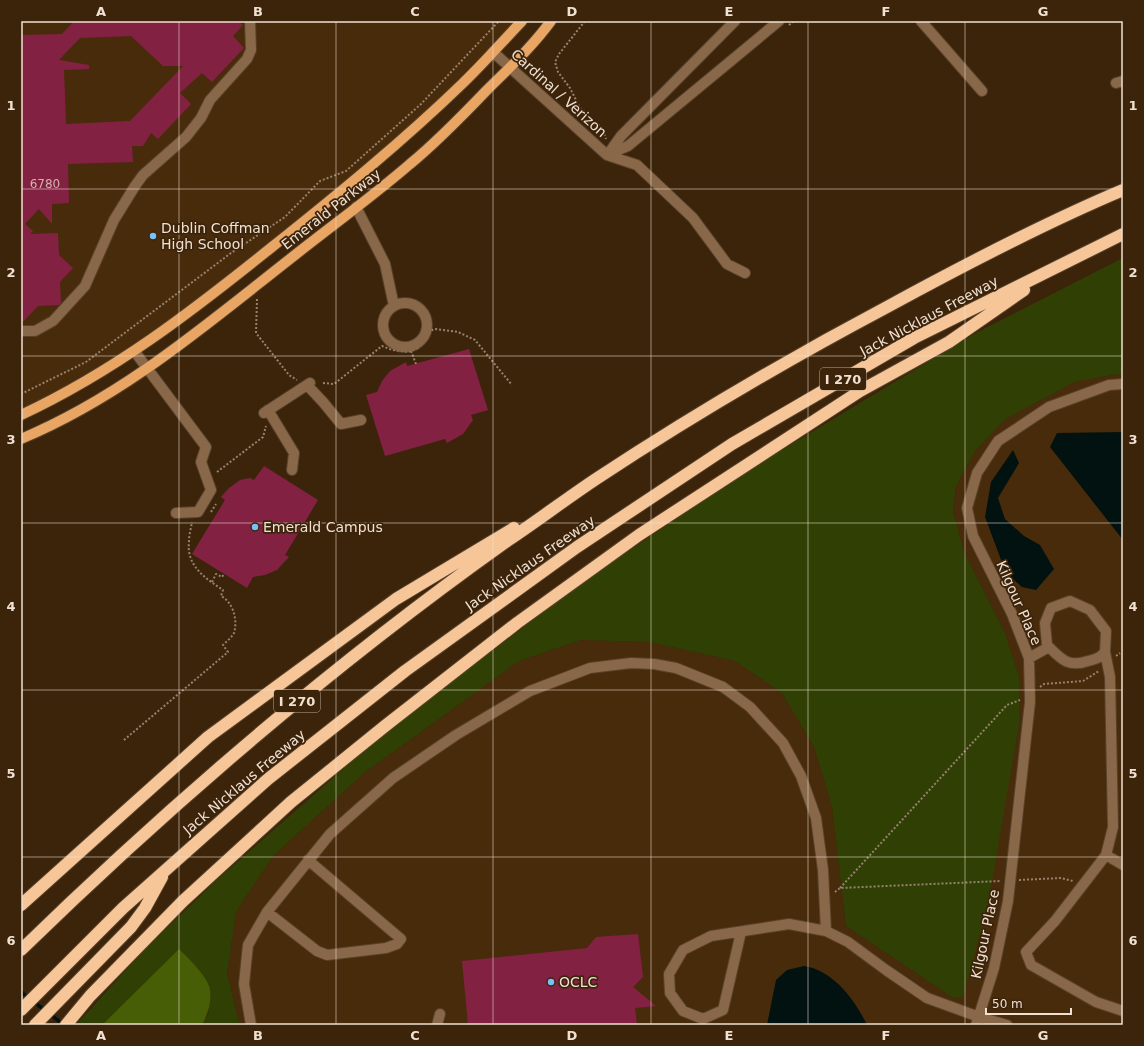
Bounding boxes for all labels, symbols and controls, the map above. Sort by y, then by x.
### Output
text: A [96,4,106,19]
text: B [253,4,263,19]
text: C [410,4,420,19]
text: D [567,4,578,19]
text: E [725,4,733,19]
text: F [882,4,890,19]
text: G [1038,4,1048,19]
street label: Cardinal / Verizon [508,46,610,140]
text: 1 [6,98,16,113]
text: 1 [1128,98,1138,113]
street label: Emerald Parkway [278,165,384,253]
house number: 6780 [30,177,60,191]
place label: Dublin Coffman High School [161,220,270,252]
marker: Dublin Coffman High School [148,231,158,241]
text: 2 [6,265,16,280]
text: 2 [1128,265,1138,280]
street label: Jack Nicklaus Freeway [856,273,1001,360]
road number: I 270 [820,368,866,390]
text: 3 [6,432,16,447]
text: 3 [1128,432,1138,447]
street label: Jack Nicklaus Freeway [461,512,598,614]
place label: Emerald Campus [263,519,383,535]
marker: Emerald Campus [250,522,260,532]
street label: Kilgour Place [993,558,1045,648]
text: 4 [6,599,16,614]
text: 4 [1128,599,1138,614]
road number: I 270 [274,690,320,712]
street label: Jack Nicklaus Freeway [179,726,308,838]
text: 5 [6,766,16,781]
text: 5 [1128,766,1138,781]
street label: Kilgour Place [968,888,1002,980]
text: 6 [6,933,16,948]
text: 6 [1128,933,1138,948]
place label: OCLC [559,974,598,990]
marker: OCLC [546,977,556,987]
scale bar [986,990,1071,1016]
text: 50 m [992,997,1023,1011]
text: A [96,1028,106,1043]
text: B [253,1028,263,1043]
text: C [410,1028,420,1043]
text: D [567,1028,578,1043]
text: E [725,1028,733,1043]
text: F [882,1028,890,1043]
text: G [1038,1028,1048,1043]

